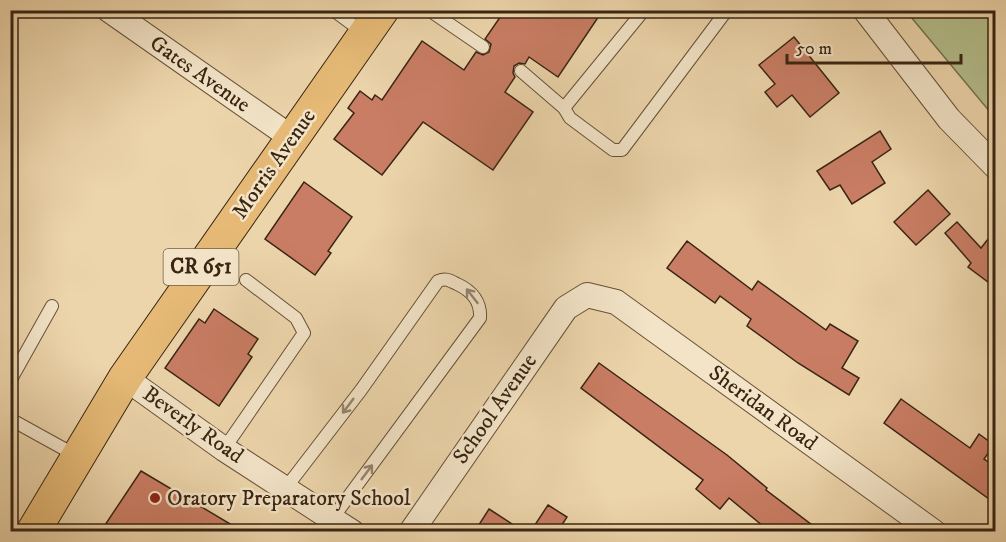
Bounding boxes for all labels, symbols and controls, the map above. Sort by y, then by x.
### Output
scale bar [787,27,961,65]
street label: Gates Avenue [145,30,255,118]
text: 50 m [796,38,832,60]
street label: Morris Avenue [226,104,322,224]
road number: CR 651 [164,249,238,285]
one-way arrow [466,288,479,304]
street label: School Avenue [447,349,543,469]
street label: Sheridan Road [703,359,823,457]
street label: Beverly Road [137,380,249,470]
one-way arrow [342,398,355,414]
one-way arrow [361,465,373,481]
place label: Oratory Preparatory School [167,485,411,512]
marker: Oratory Preparatory School [148,491,162,505]

